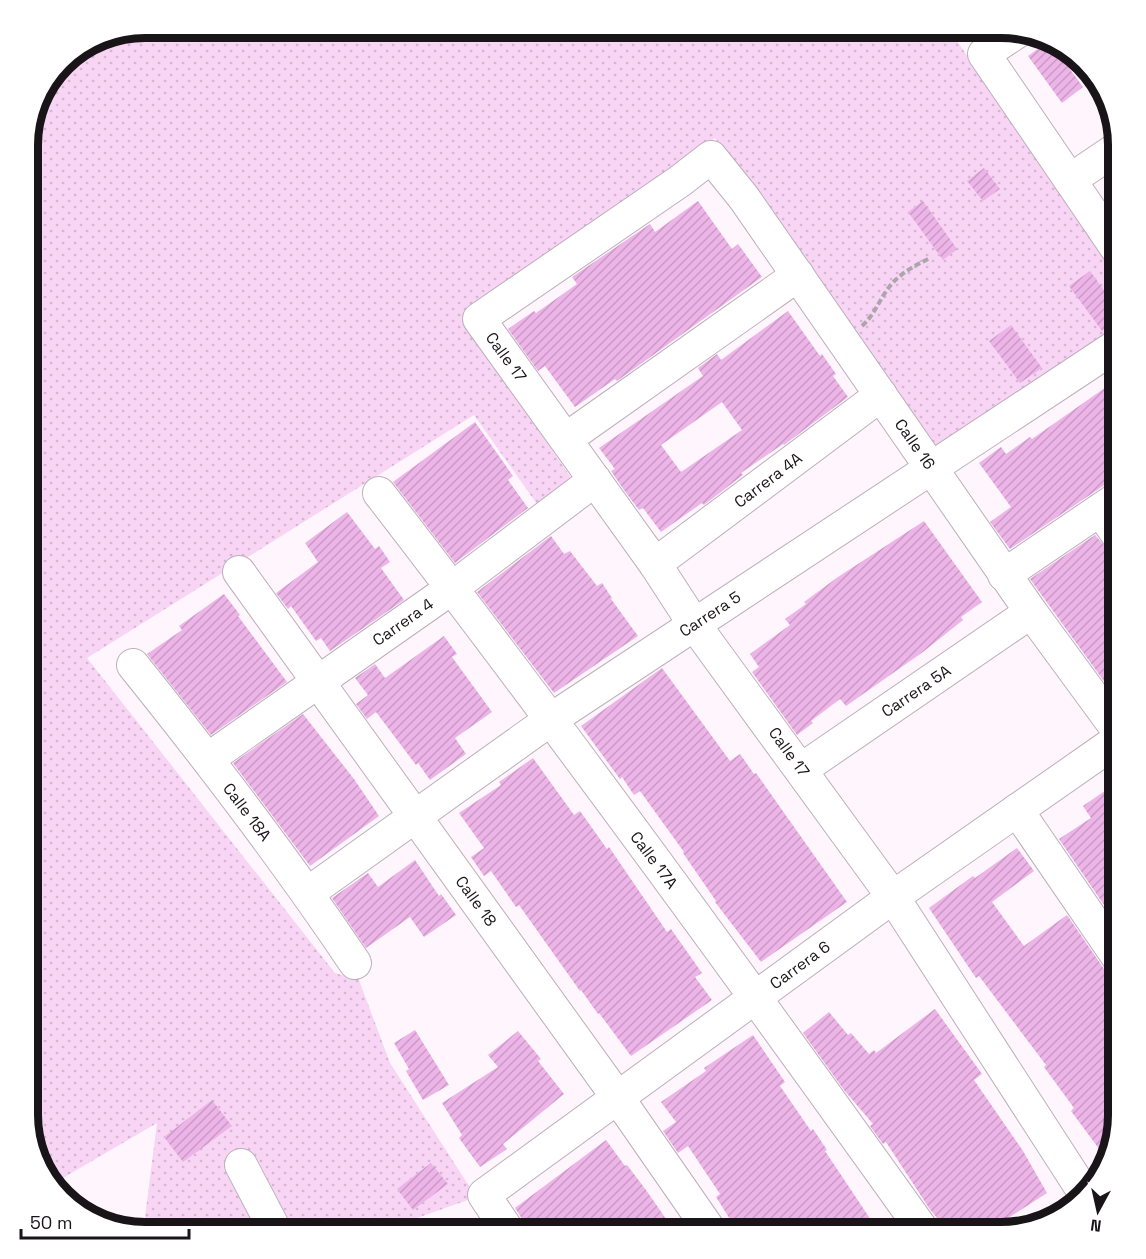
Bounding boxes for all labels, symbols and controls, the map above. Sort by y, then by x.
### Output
street label: Calle 17 [481,328,531,386]
street label: Calle 16 [890,414,940,474]
street label: Carrera 4A [730,448,806,512]
street label: Carrera 5 [675,586,745,642]
street label: Carrera 4 [368,593,438,651]
street label: Carrera 5A [877,660,955,722]
street label: Calle 17 [764,723,814,781]
street label: Calle 18A [218,779,276,845]
street label: Calle 17A [626,827,682,893]
street label: Calle 18 [451,872,501,930]
street label: Carrera 6 [766,936,834,994]
north arrow [1068,1181,1128,1241]
scale bar [21,1202,189,1240]
text: 50 m [30,1211,72,1234]
text: N [1089,1214,1103,1237]

